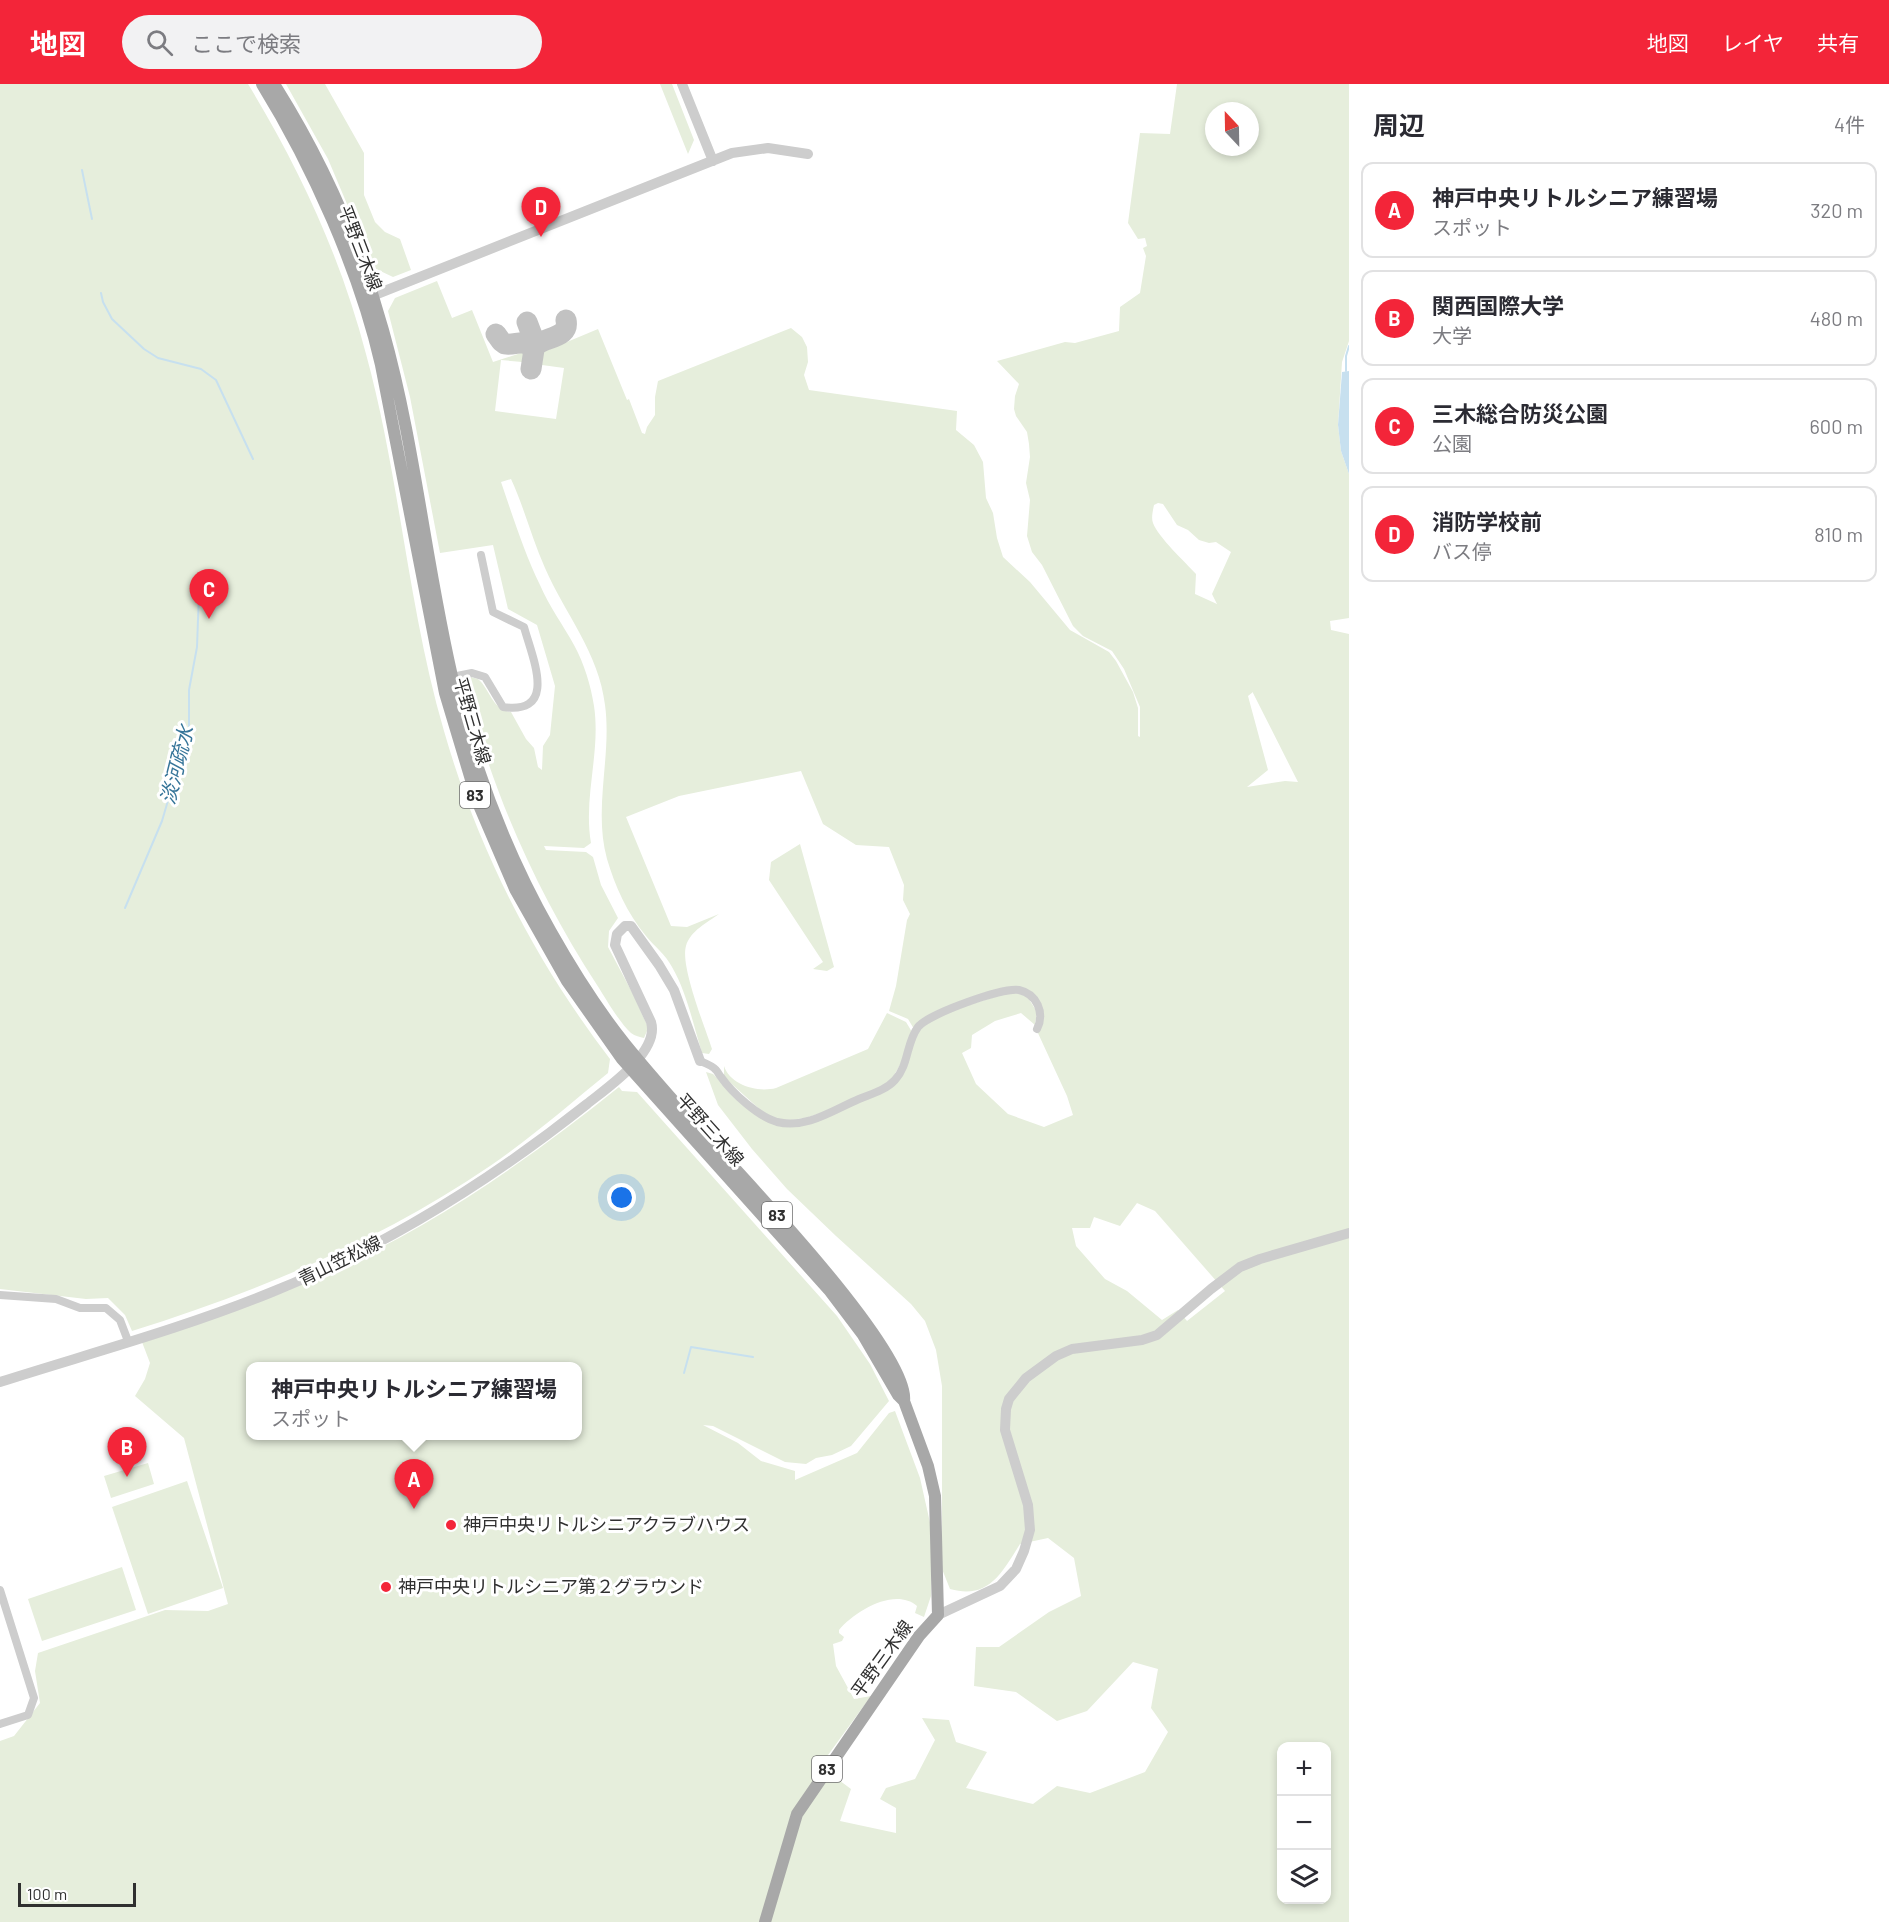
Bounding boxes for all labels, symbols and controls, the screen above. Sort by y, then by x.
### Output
search box [122,15,542,69]
text: 地図 [30,26,86,60]
icon: search [143,26,176,59]
text: ここで検索 [191,30,301,56]
text: 地図 [1647,30,1689,55]
text: レイヤ [1722,30,1784,55]
text: 共有 [1817,30,1859,55]
north arrow [1205,102,1259,156]
text: 周辺 [1373,109,1425,140]
text: 4件 [1834,112,1865,136]
text: 神戸中央リトルシニア練習場 [1432,184,1718,210]
pin: D [522,188,560,237]
text: A [1388,198,1401,222]
text: 320 m [1810,198,1863,222]
street label: 平野三木線 [335,202,387,294]
text: スポット [1432,215,1512,239]
text: 関西国際大学 [1432,292,1564,318]
text: B [1388,306,1401,330]
text: 480 m [1810,306,1863,330]
text: 大学 [1432,323,1472,347]
text: 三木総合防災公園 [1432,400,1608,426]
text: C [1388,414,1401,438]
text: 600 m [1810,414,1863,438]
text: 公園 [1432,431,1472,455]
text: 消防学校前 [1432,508,1542,534]
text: D [1388,522,1401,546]
text: 810 m [1814,522,1863,546]
text: バス停 [1432,539,1492,563]
pin: C [190,570,228,619]
street label: 平野三木線 [450,674,496,767]
water label: 淡河疏水 [155,721,198,806]
road number: 83 [460,782,490,808]
street label: 平野三木線 [672,1089,749,1170]
your location [607,1183,636,1212]
road number: 83 [762,1202,792,1228]
street label: 青山笠松線 [294,1230,385,1290]
popup [246,1362,582,1440]
text: 神戸中央リトルシニア練習場 [271,1375,557,1401]
text: スポット [271,1406,351,1430]
pin: B [108,1428,146,1477]
pin: A [394,1460,434,1509]
place label: 神戸中央リトルシニアクラブハウス [463,1513,750,1535]
marker: 神戸中央リトルシニアクラブハウス [444,1518,458,1532]
place label: 神戸中央リトルシニア第２グラウンド [398,1575,704,1597]
marker: 神戸中央リトルシニア第２グラウンド [379,1580,393,1594]
street label: 平野三木線 [846,1616,917,1701]
map controls [1277,1742,1331,1904]
button: + [1277,1742,1331,1796]
road number: 83 [812,1756,842,1782]
button: − [1277,1796,1331,1850]
button: layers [1277,1850,1331,1904]
scale bar [18,1880,136,1908]
text: 100 m [27,1884,67,1903]

